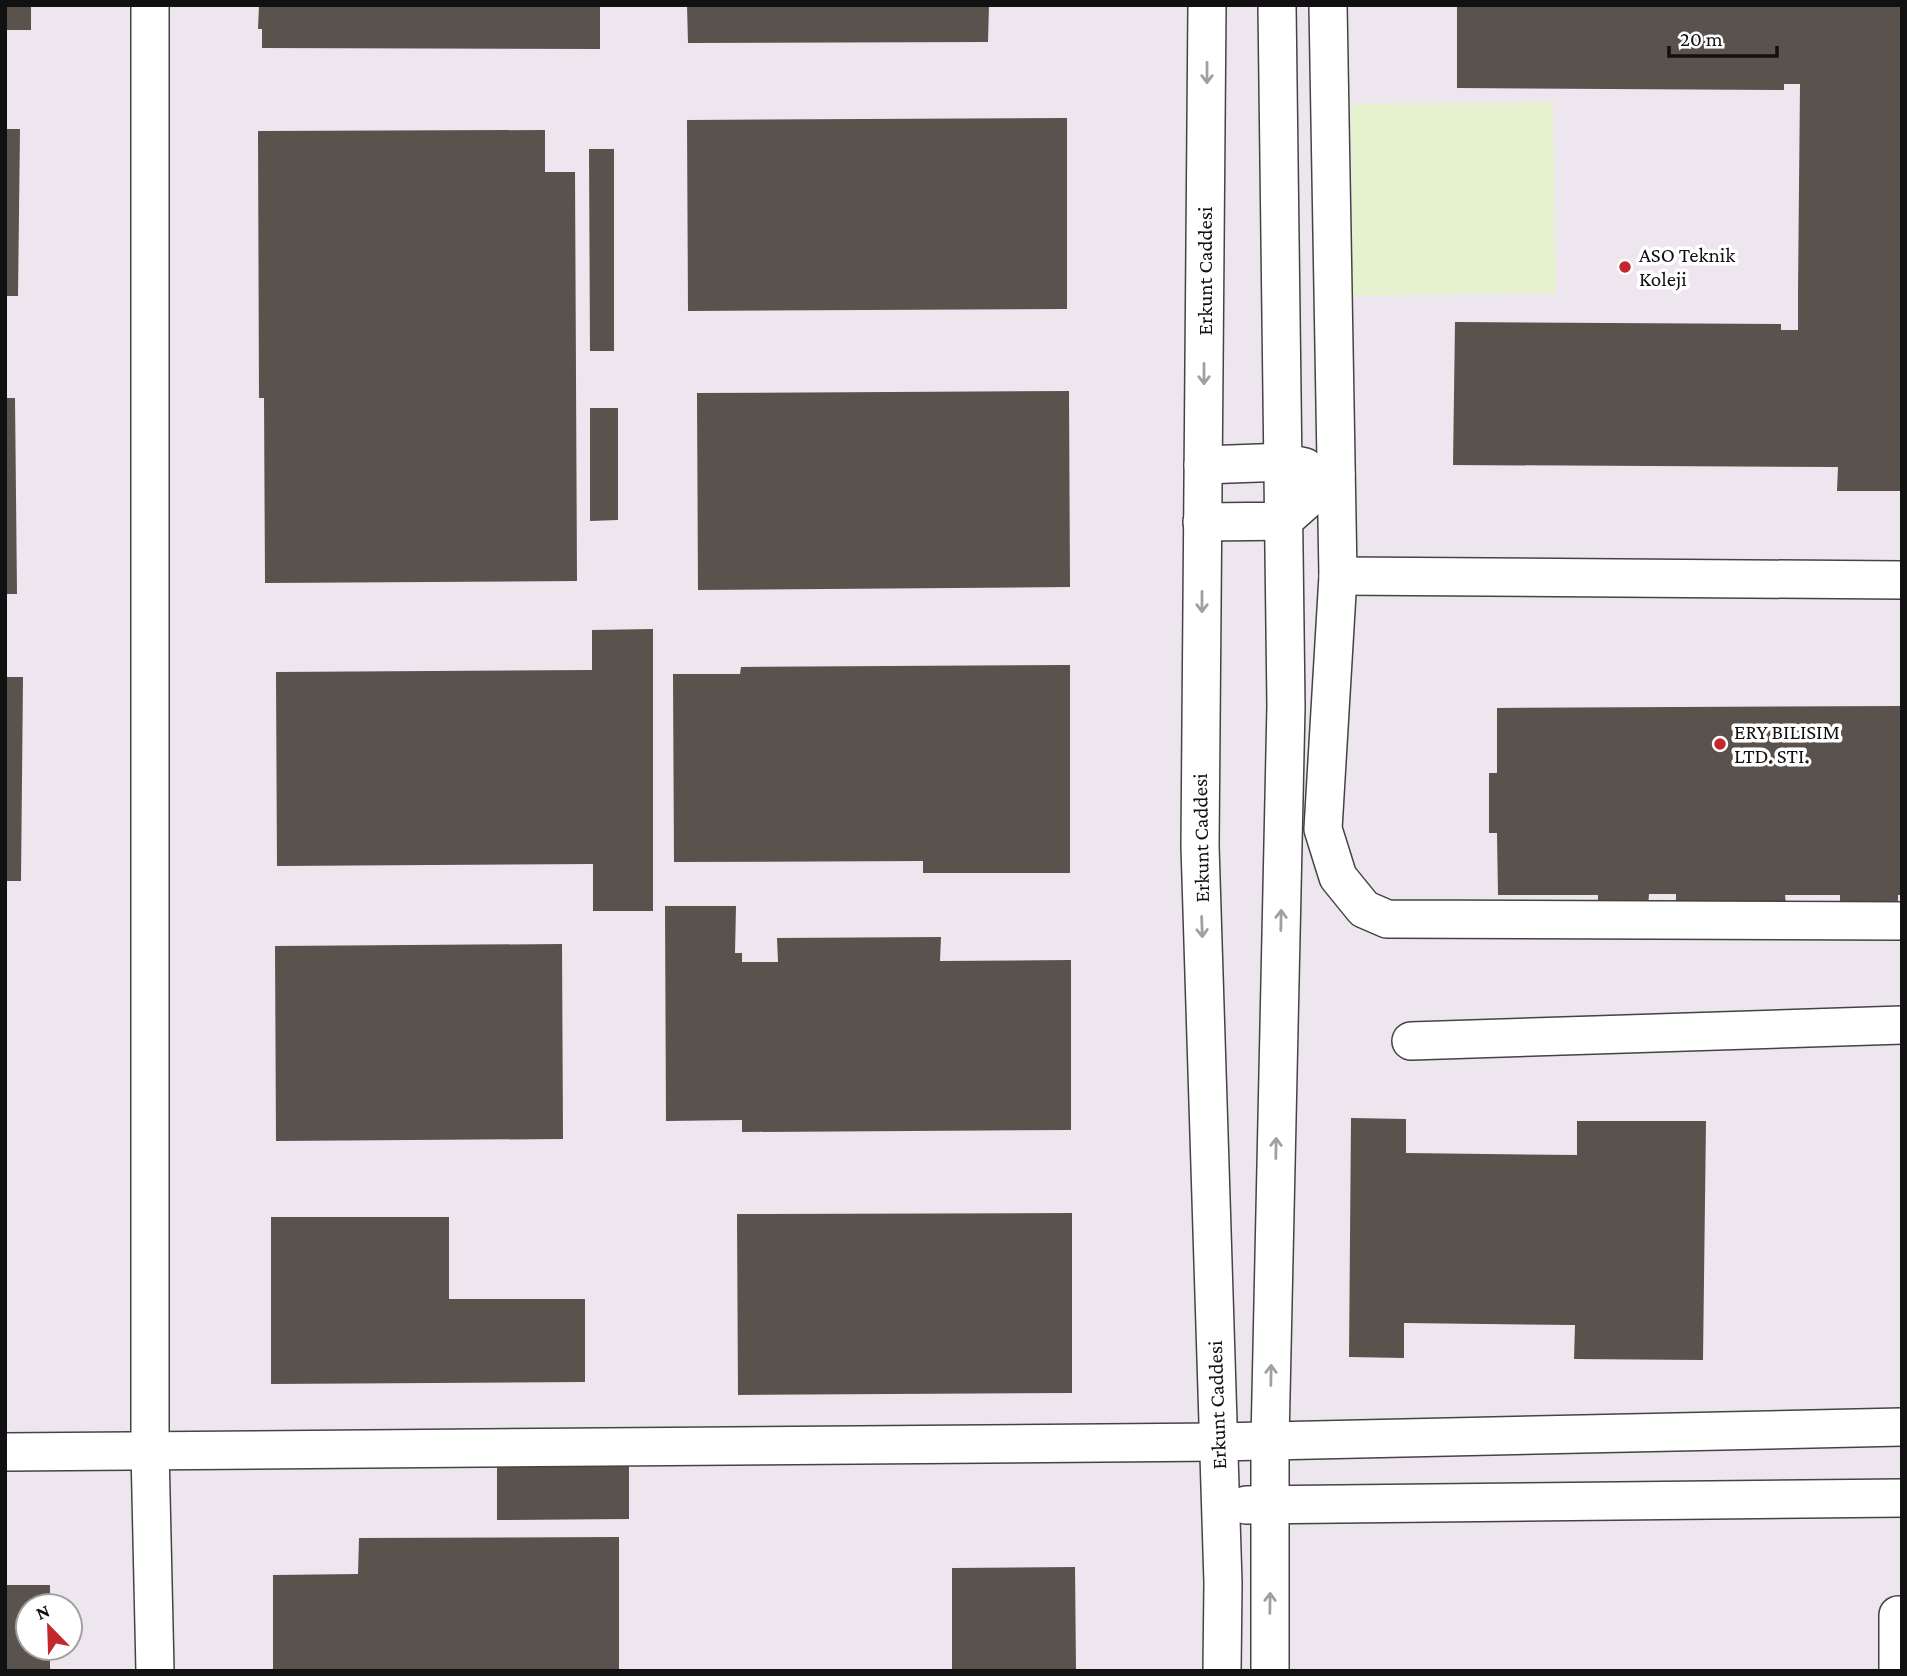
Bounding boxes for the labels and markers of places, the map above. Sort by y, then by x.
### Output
place label: ASO Teknik Koleji [1639,243,1735,291]
marker: ASO Teknik Koleji [1617,259,1633,275]
place label: ERY BILISIM LTD. STI. [1734,720,1840,768]
marker: ERY BILISIM LTD. STI. [1712,736,1728,752]

